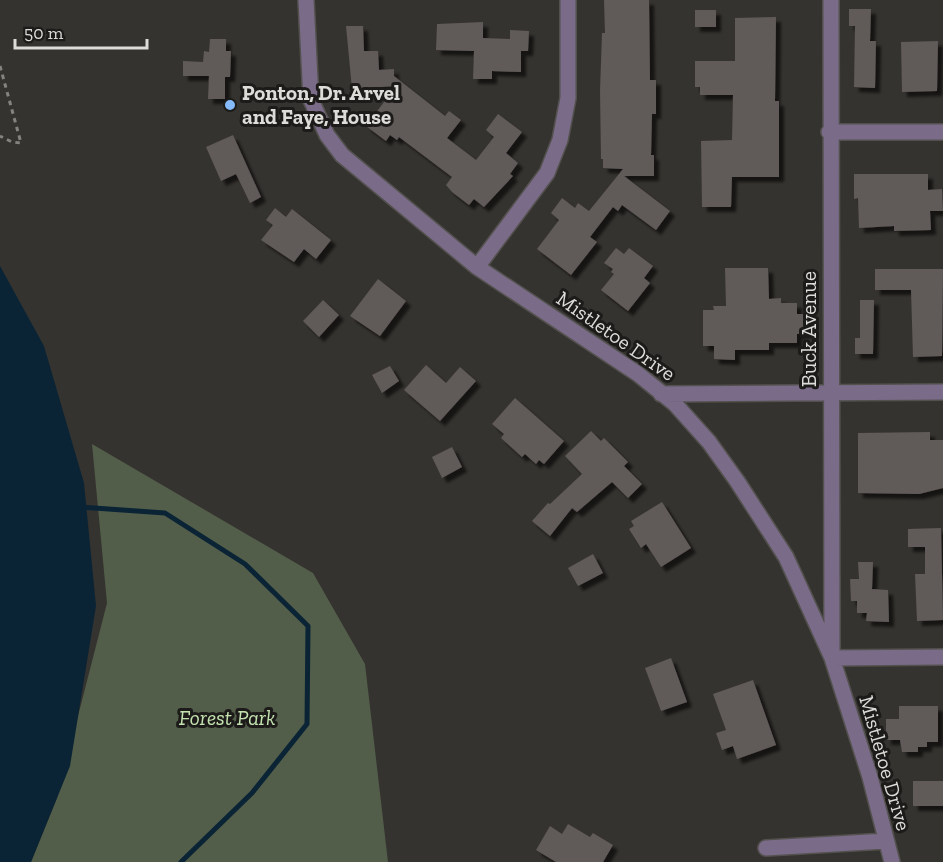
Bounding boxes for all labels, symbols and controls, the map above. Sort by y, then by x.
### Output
scale bar [15,12,147,50]
text: 50 m [24,22,64,44]
place label: Ponton, Dr. Arvel and Faye, House [242,80,400,129]
marker: Ponton, Dr. Arvel and Faye, House [223,98,237,112]
street label: Buck Avenue [796,271,821,387]
street label: Mistletoe Drive [552,285,681,386]
street label: Mistletoe Drive [854,692,917,833]
park label: Forest Park [179,705,275,730]

